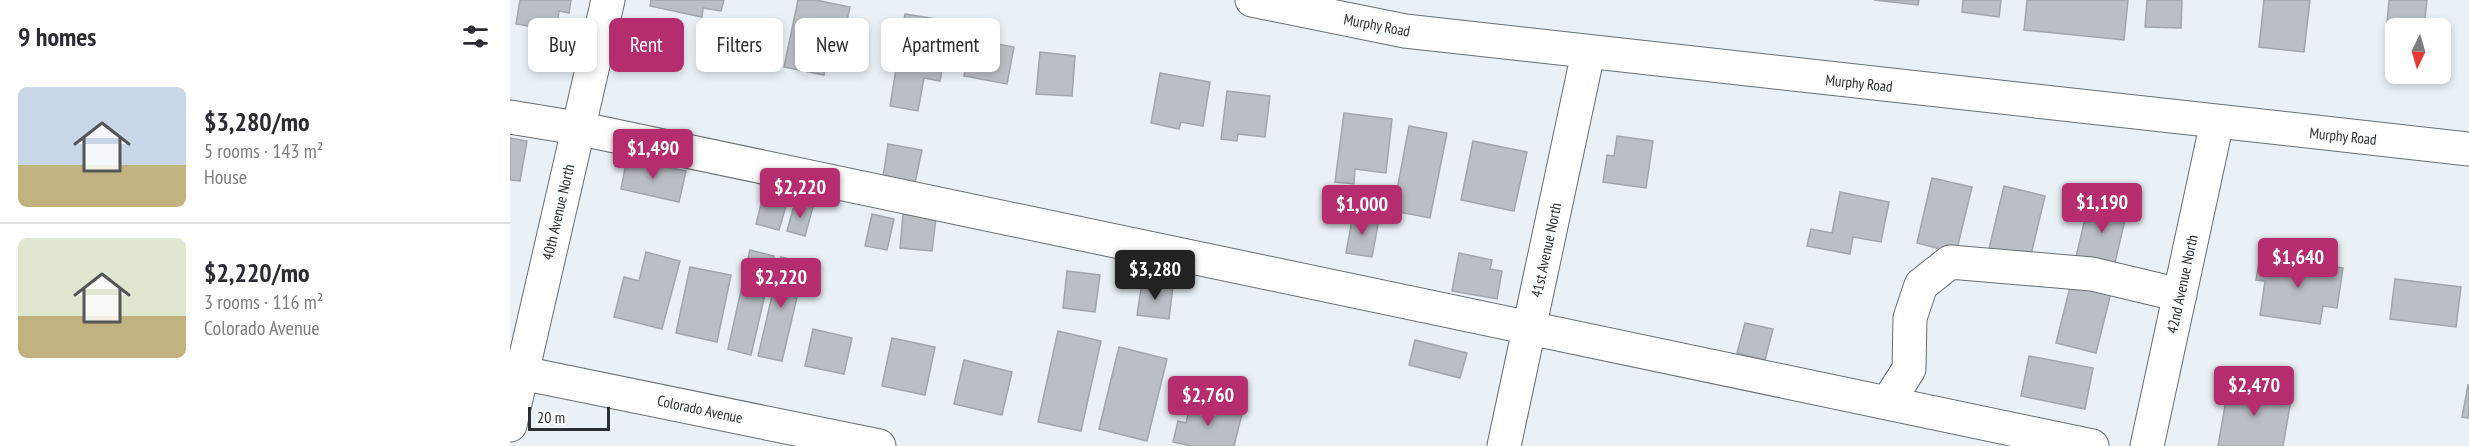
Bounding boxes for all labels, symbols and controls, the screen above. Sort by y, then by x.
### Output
street label: Murphy Road [1342,9,1412,41]
chip: Buy [528,18,597,72]
chip: Rent [609,18,684,72]
chip: Filters [696,18,783,72]
chip: New [795,18,869,72]
chip: Apartment [881,18,1000,72]
north arrow [2385,18,2451,84]
map controls [2385,18,2451,84]
text: 9 homes [18,20,96,53]
icon: filters [459,20,492,53]
street label: Murphy Road [1825,70,1893,96]
text: $3,280/mo [204,105,310,138]
icon: home [66,111,138,183]
street label: Murphy Road [2309,123,2377,149]
pin: $1,490 [604,129,702,180]
text: $1,490 [627,135,679,161]
text: 5 rooms · 143 m² [204,138,323,164]
street label: 40th Avenue North [538,162,578,262]
text: House [204,164,247,190]
pin: $2,220 [751,168,849,219]
text: $2,220 [774,174,826,200]
pin: $1,190 [2053,183,2151,234]
pin: $1,000 [1313,185,1411,236]
text: $1,190 [2076,189,2128,215]
text: $1,000 [1336,191,1388,217]
street label: 41st Avenue North [1527,201,1565,299]
street label: 42nd Avenue North [2162,233,2202,335]
pin: $1,640 [2249,238,2347,289]
text: $1,640 [2272,244,2324,270]
pin: $3,280 [1106,250,1204,301]
text: $2,220/mo [204,256,310,289]
text: $3,280 [1129,256,1181,282]
pin: $2,220 [732,258,830,309]
icon: home [66,262,138,334]
text: $2,220 [755,264,807,290]
text: 3 rooms · 116 m² [204,289,323,315]
text: Colorado Avenue [204,315,320,341]
pin: $2,470 [2205,366,2303,417]
text: $2,470 [2228,372,2280,398]
pin: $2,760 [1159,376,1257,427]
text: $2,760 [1182,382,1234,408]
street label: Colorado Avenue [656,391,744,427]
scale bar [528,404,610,432]
text: 20 m [537,407,565,427]

